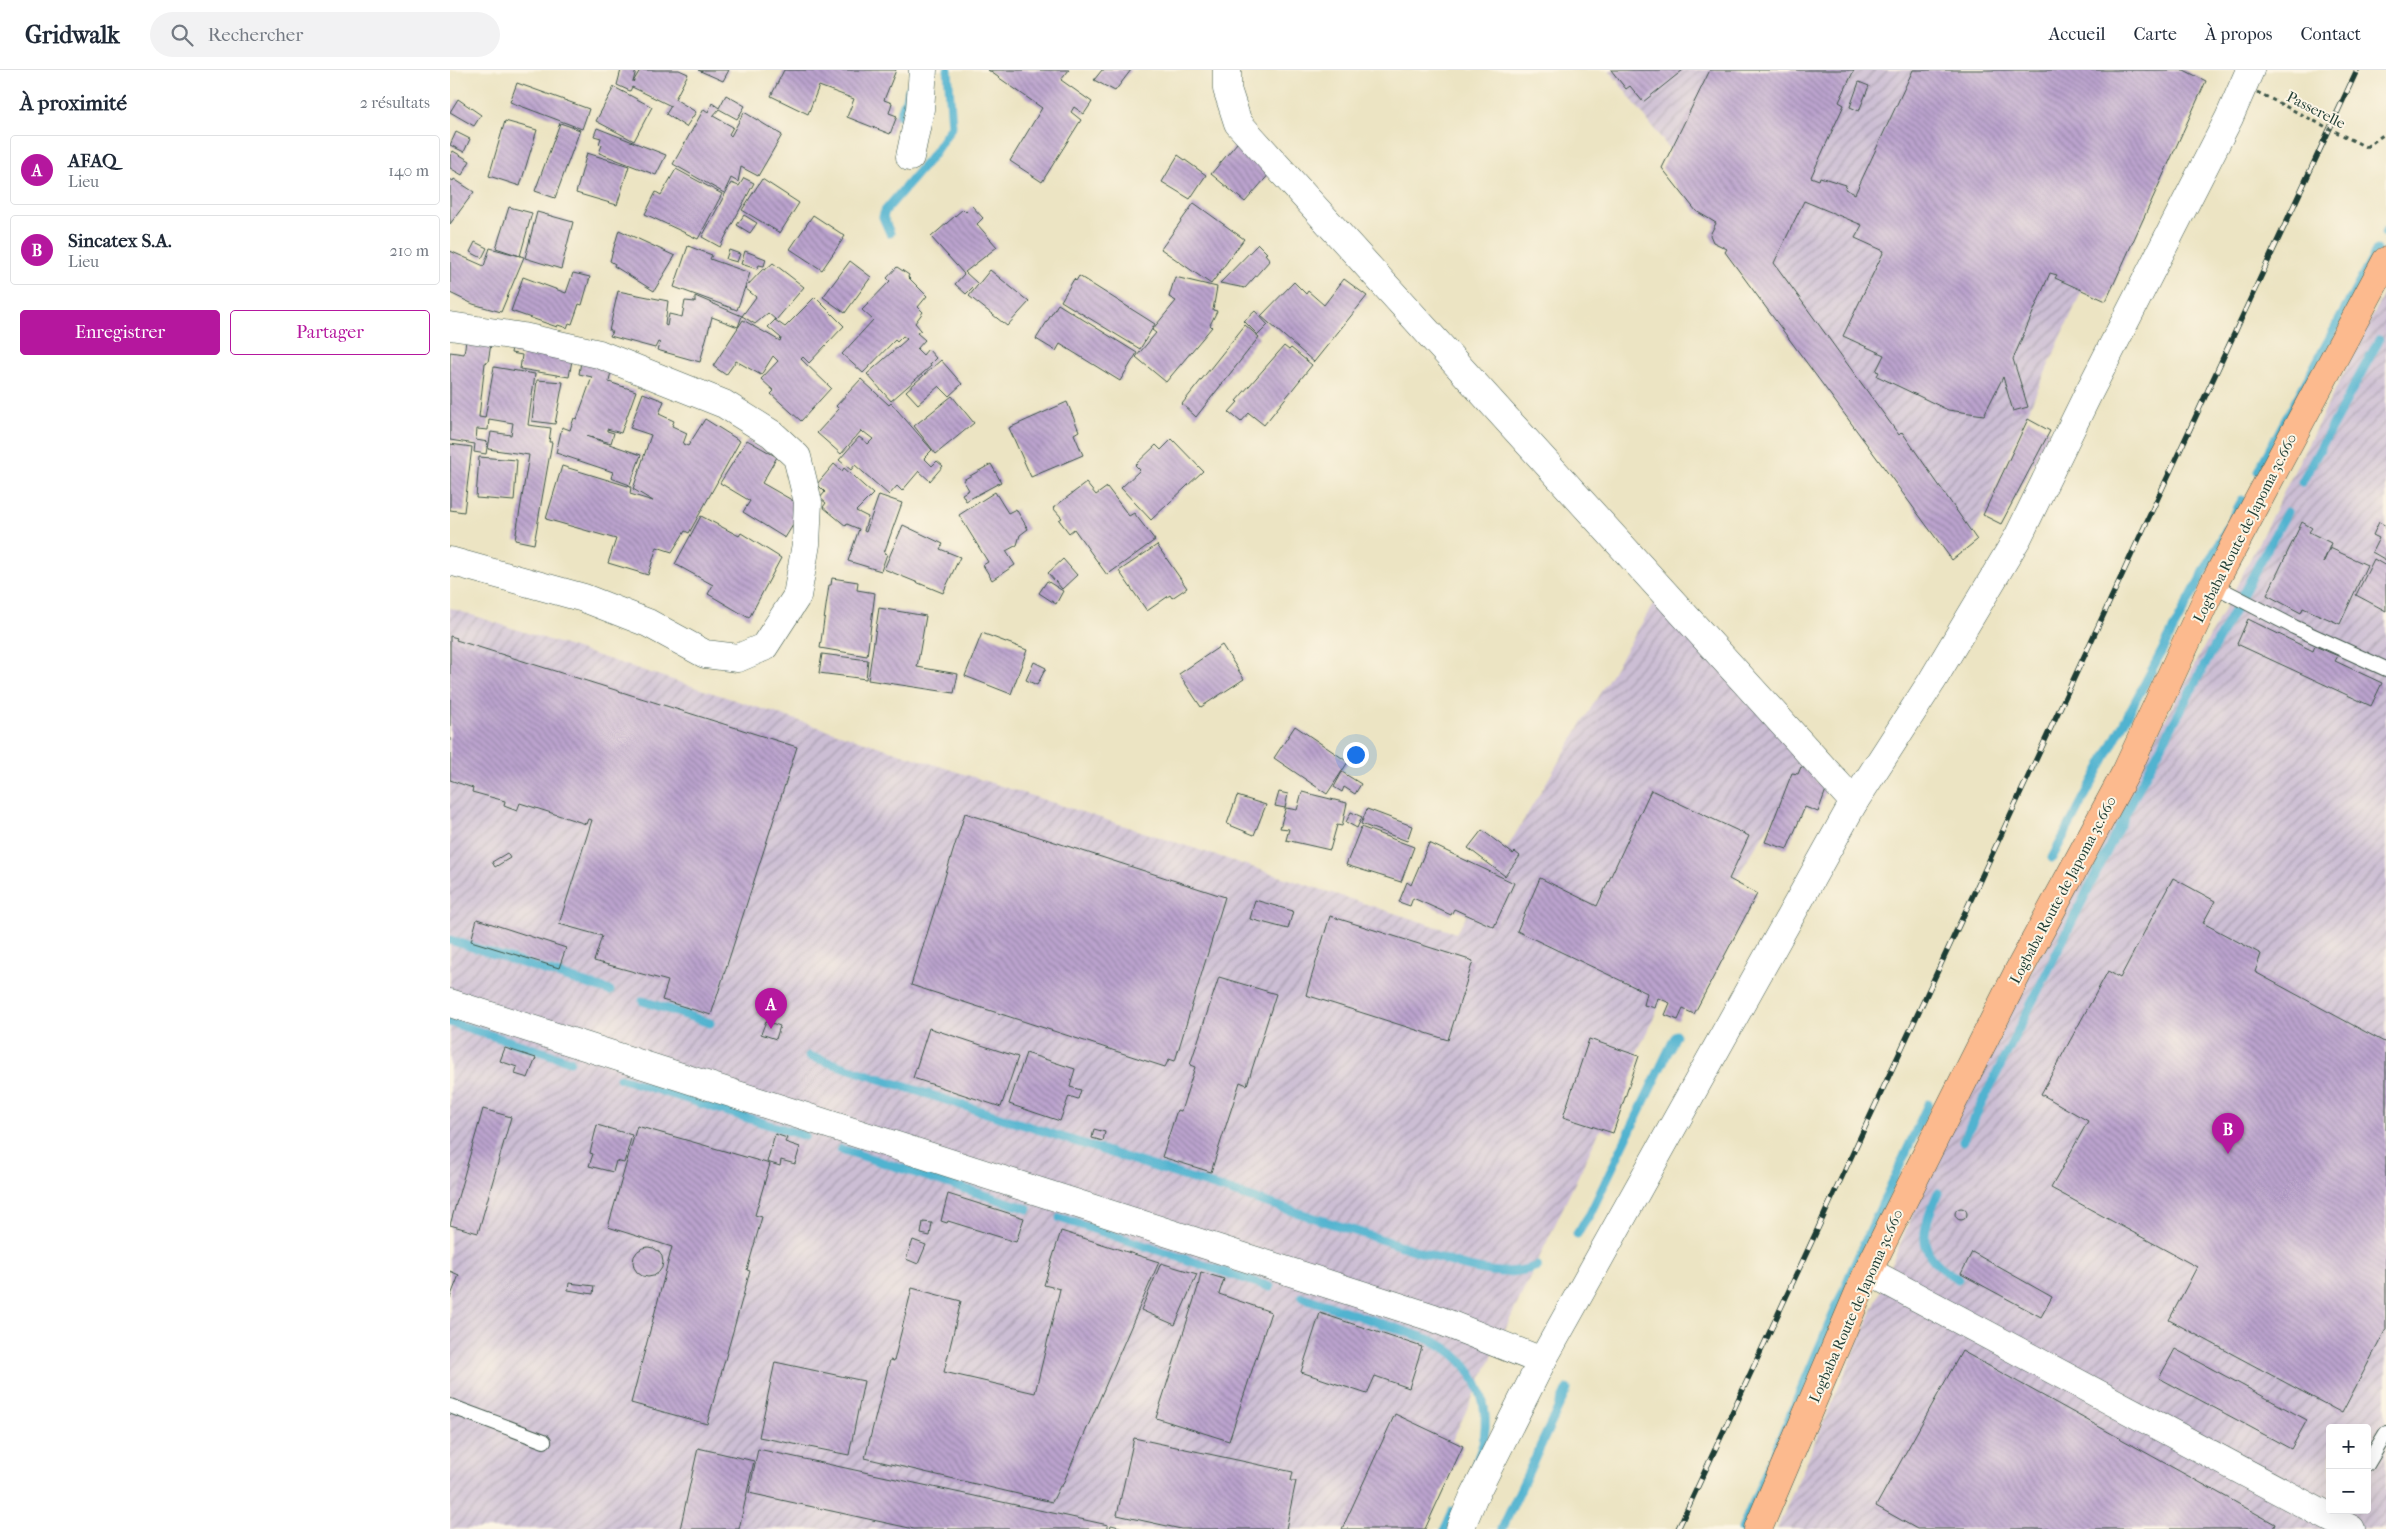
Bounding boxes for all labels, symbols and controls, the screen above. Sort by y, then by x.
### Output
search box [150,12,500,57]
text: Gridwalk [25,21,120,49]
icon: search [168,21,196,49]
text: Rechercher [208,24,303,46]
text: Accueil [2049,24,2106,45]
text: Carte [2134,24,2177,45]
text: À propos [2205,24,2272,45]
text: Contact [2300,24,2361,45]
street label: Passerelle [2284,88,2349,133]
text: À proximité [20,91,127,115]
text: 2 résultats [360,93,430,112]
text: AFAQ [68,150,117,172]
text: A [32,161,42,180]
text: 140 m [388,161,429,180]
text: Lieu [68,172,99,191]
text: Sincatex S.A. [68,230,172,252]
text: B [32,241,42,260]
text: 210 m [390,241,429,260]
text: Lieu [68,252,99,271]
button: Enregistrer [20,310,220,355]
button: Partager [230,310,430,355]
street label: Logbaba Route de Japoma 3c.660 [2189,431,2301,625]
your location [1343,742,1369,768]
street label: Logbaba Route de Japoma 3c.660 [2006,793,2120,987]
pin: A [755,988,787,1029]
pin: B [2212,1113,2244,1154]
street label: Logbaba Route de Japoma 3c.660 [1805,1207,1907,1405]
map controls [2326,1424,2371,1514]
button: + [2326,1424,2371,1469]
button: − [2326,1469,2371,1514]

